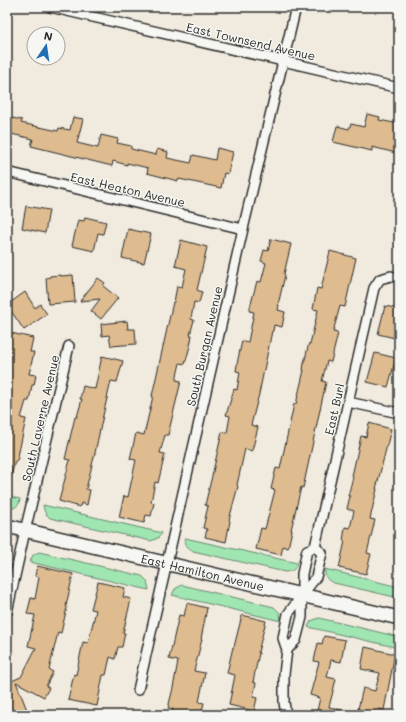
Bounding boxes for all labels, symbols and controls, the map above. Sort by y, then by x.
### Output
street label: East Townsend Avenue [185,18,317,64]
north arrow [26,26,66,66]
text: N [43,28,54,44]
street label: East Heaton Avenue [69,168,187,210]
street label: South Burgan Avenue [182,284,226,408]
street label: South Laverne Avenue [18,353,62,483]
street label: East Burl [320,382,348,436]
street label: East Hamilton Avenue [139,550,266,594]

